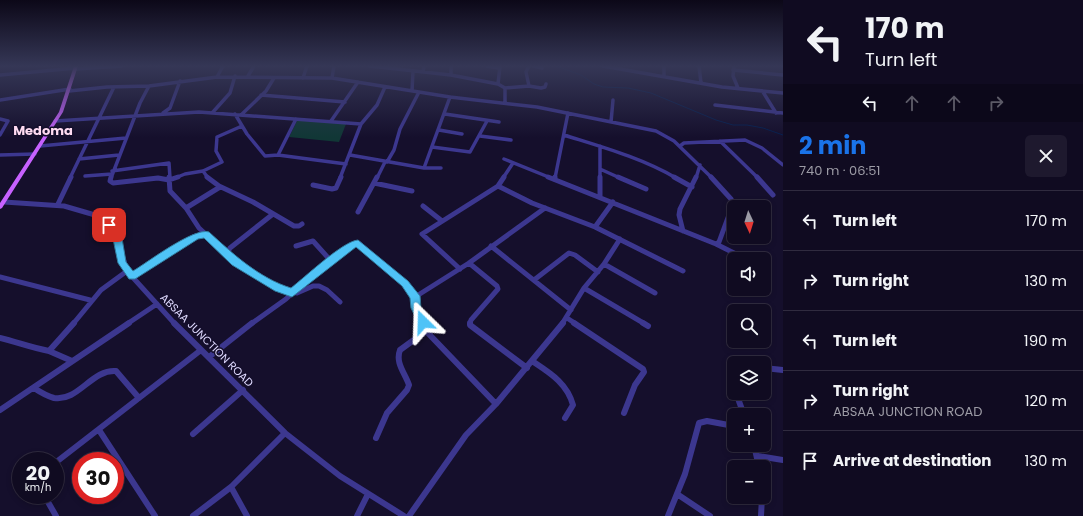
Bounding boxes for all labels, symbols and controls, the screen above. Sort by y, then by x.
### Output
text: 170 m [865,9,944,48]
icon: left [799,16,851,68]
text: Turn left [865,47,937,72]
icon: left [859,92,881,114]
icon: ahead [901,92,923,114]
icon: ahead [943,92,965,114]
icon: right [985,92,1007,114]
district label: Medoma [13,121,73,140]
text: 2 min [799,129,866,162]
button: close [1025,135,1067,177]
text: 740 m · 06:51 [799,161,881,180]
north arrow [727,200,771,244]
map controls [727,200,771,504]
pin [92,208,126,242]
icon: left [799,210,821,232]
text: Turn left [833,210,897,231]
text: 170 m [1025,210,1067,231]
icon: arrive [98,214,120,236]
button: sound [727,252,771,296]
icon: right [799,270,821,292]
text: Turn right [833,270,909,291]
text: 130 m [1024,270,1067,291]
street label: ABSAA JUNCTION ROAD [157,290,257,390]
position arrow [402,301,444,343]
button: search [727,304,771,348]
icon: left [799,330,821,352]
text: Turn left [833,330,897,351]
text: 190 m [1024,330,1067,351]
button: layers [727,356,771,400]
text: Turn right [833,380,909,401]
icon: right [799,390,821,412]
text: 120 m [1025,390,1067,411]
text: ABSAA JUNCTION ROAD [833,402,982,421]
button: + [727,408,771,452]
icon: arrive [799,450,821,472]
text: Arrive at destination [833,450,991,471]
text: 130 m [1024,450,1067,471]
speed limit sign: 30 [72,452,124,504]
text: 20 [26,459,50,487]
button: − [727,460,771,504]
text: km/h [25,480,51,495]

